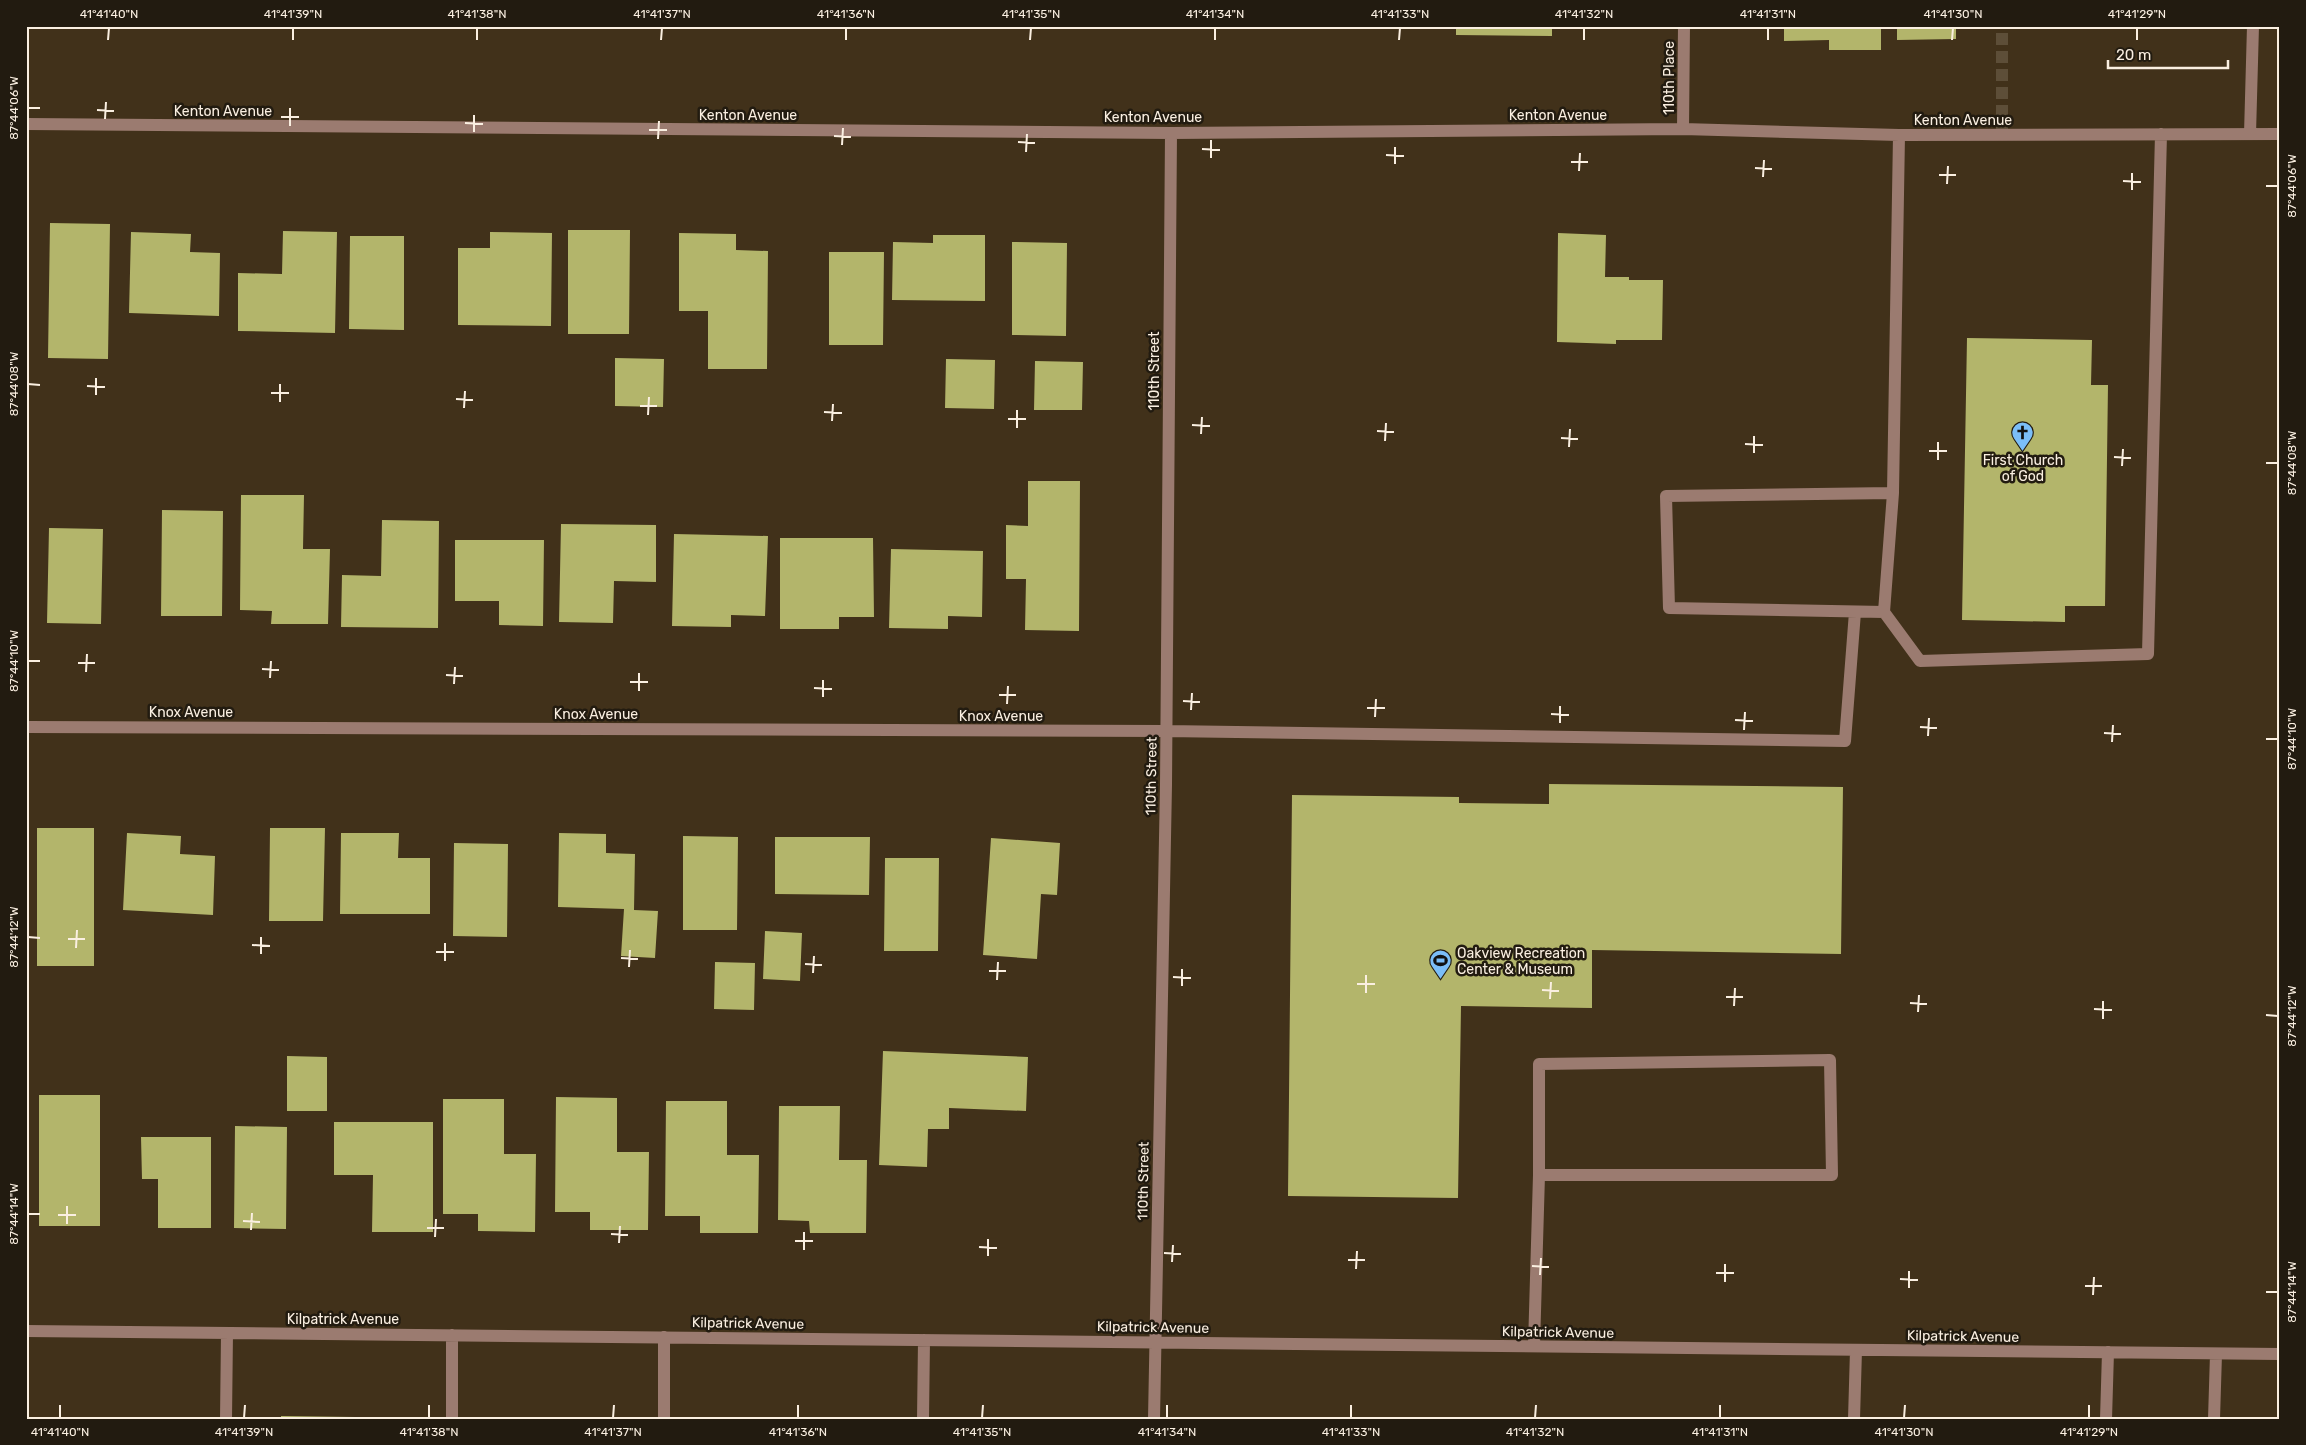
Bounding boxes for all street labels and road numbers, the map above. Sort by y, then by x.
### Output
street label: 110th Place [1661,41,1678,115]
street label: Kenton Avenue [174,103,272,120]
street label: Kenton Avenue [699,107,797,124]
street label: Kenton Avenue [1509,107,1607,124]
street label: Kenton Avenue [1104,109,1202,126]
street label: Kenton Avenue [1914,112,2012,129]
street label: 110th Street [1146,331,1163,410]
street label: Knox Avenue [149,704,233,721]
street label: Knox Avenue [554,706,638,723]
street label: Knox Avenue [959,708,1043,725]
street label: 110th Street [1142,736,1161,816]
street label: 110th Street [1134,1141,1153,1221]
street label: Kilpatrick Avenue [287,1311,399,1328]
street label: Kilpatrick Avenue [692,1314,804,1333]
street label: Kilpatrick Avenue [1097,1318,1209,1337]
street label: Kilpatrick Avenue [1502,1323,1614,1342]
street label: Kilpatrick Avenue [1907,1327,2019,1346]

